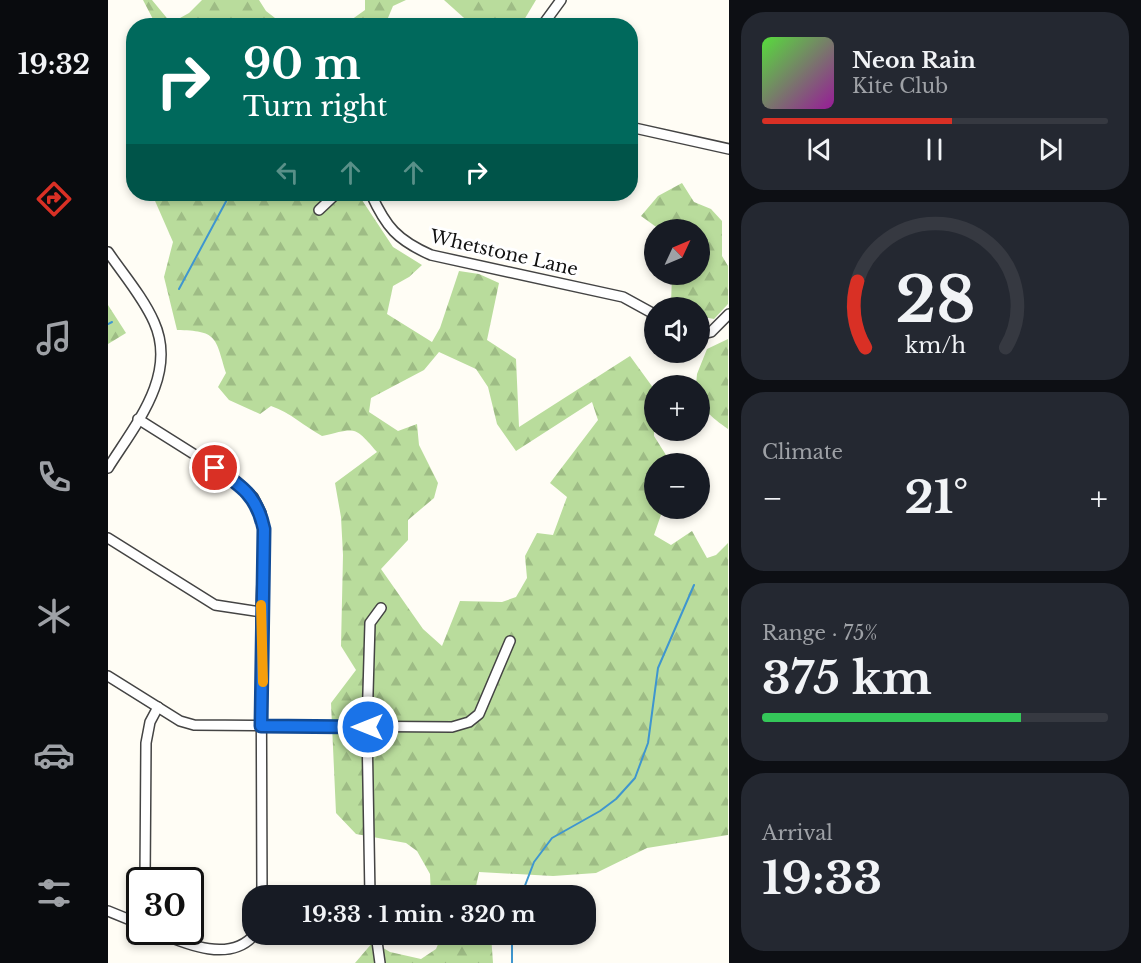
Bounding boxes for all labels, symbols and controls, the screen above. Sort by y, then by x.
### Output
text: 90 m [243,38,361,90]
icon: right [144,42,222,120]
text: Neon Rain [852,47,976,74]
text: 19:32 [18,48,90,81]
text: Kite Club [852,74,948,98]
text: Turn right [243,90,387,123]
icon: previous [803,133,836,166]
icon: pause [918,133,951,166]
icon: next [1034,133,1067,166]
icon: left [271,156,304,189]
icon: ahead [334,156,367,189]
icon: ahead [397,156,430,189]
icon: right [460,156,493,189]
icon: directions [33,178,75,220]
north arrow [644,219,710,285]
map controls [644,219,710,519]
street label: Whetstone Lane [427,225,580,281]
text: 28 [895,261,975,339]
button: sound [644,297,710,363]
icon: music [33,317,75,359]
text: km/h [905,333,966,360]
button: + [644,375,710,441]
text: Climate [762,440,843,464]
pin [189,442,240,493]
icon: arrive [198,451,231,484]
button: − [644,453,710,519]
icon: phone [33,456,75,498]
text: 21° [904,469,968,525]
text: − [762,478,783,519]
text: + [1090,478,1108,519]
icon: climate [33,595,75,637]
text: Range · 75% [762,621,878,645]
text: 375 km [762,650,932,706]
position arrow [336,695,400,759]
icon: car [33,734,75,776]
text: Arrival [762,821,833,845]
text: 19:33 [762,850,882,906]
speed limit sign: 30 [126,867,204,945]
icon: filters [33,872,75,914]
text: 19:33 · 1 min · 320 m [302,901,536,928]

